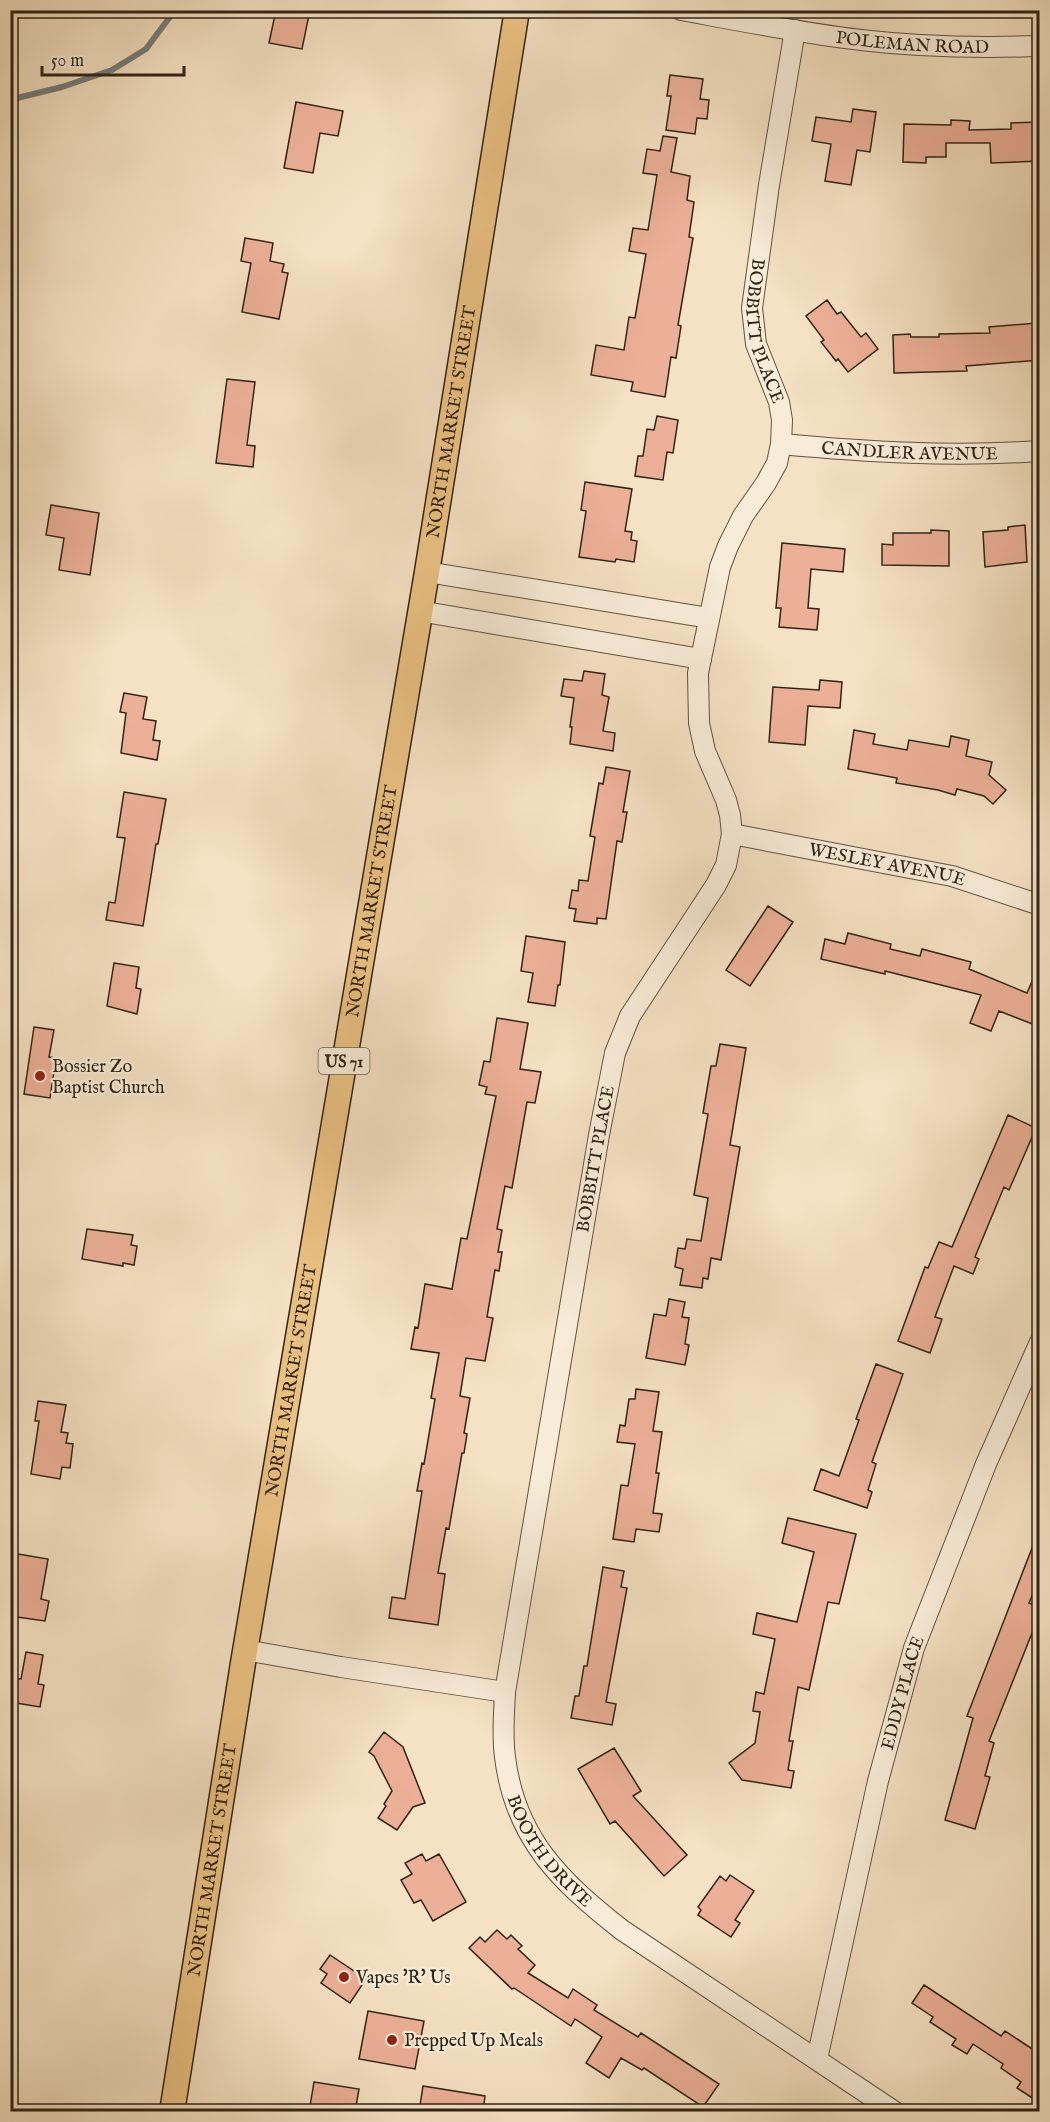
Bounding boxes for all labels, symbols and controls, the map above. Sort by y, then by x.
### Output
street label: POLEMAN ROAD [834,27,989,60]
scale bar [42,39,184,77]
text: 50 m [51,50,84,73]
street label: BOBBITT PLACE [739,257,788,407]
street label: NORTH MARKET STREET [423,304,482,540]
street label: CANDLER AVENUE [821,438,998,467]
street label: NORTH MARKET STREET [342,784,404,1019]
street label: WESLEY AVENUE [807,839,968,893]
road number: US 71 [318,1048,370,1074]
place label: Bossier Zo Baptist Church [52,1056,165,1100]
marker: Bossier Zo Baptist Church [33,1069,47,1083]
street label: BOBBITT PLACE [572,1084,621,1235]
street label: NORTH MARKET STREET [261,1263,323,1499]
street label: EDDY PLACE [877,1633,931,1753]
street label: NORTH MARKET STREET [184,1742,243,1978]
street label: BOOTH DRIVE [501,1792,596,1913]
place label: Vapes 'R' Us [355,1967,451,1990]
marker: Vapes 'R' Us [337,1970,351,1984]
place label: Prepped Up Meals [404,2030,543,2053]
marker: Prepped Up Meals [385,2033,399,2047]

